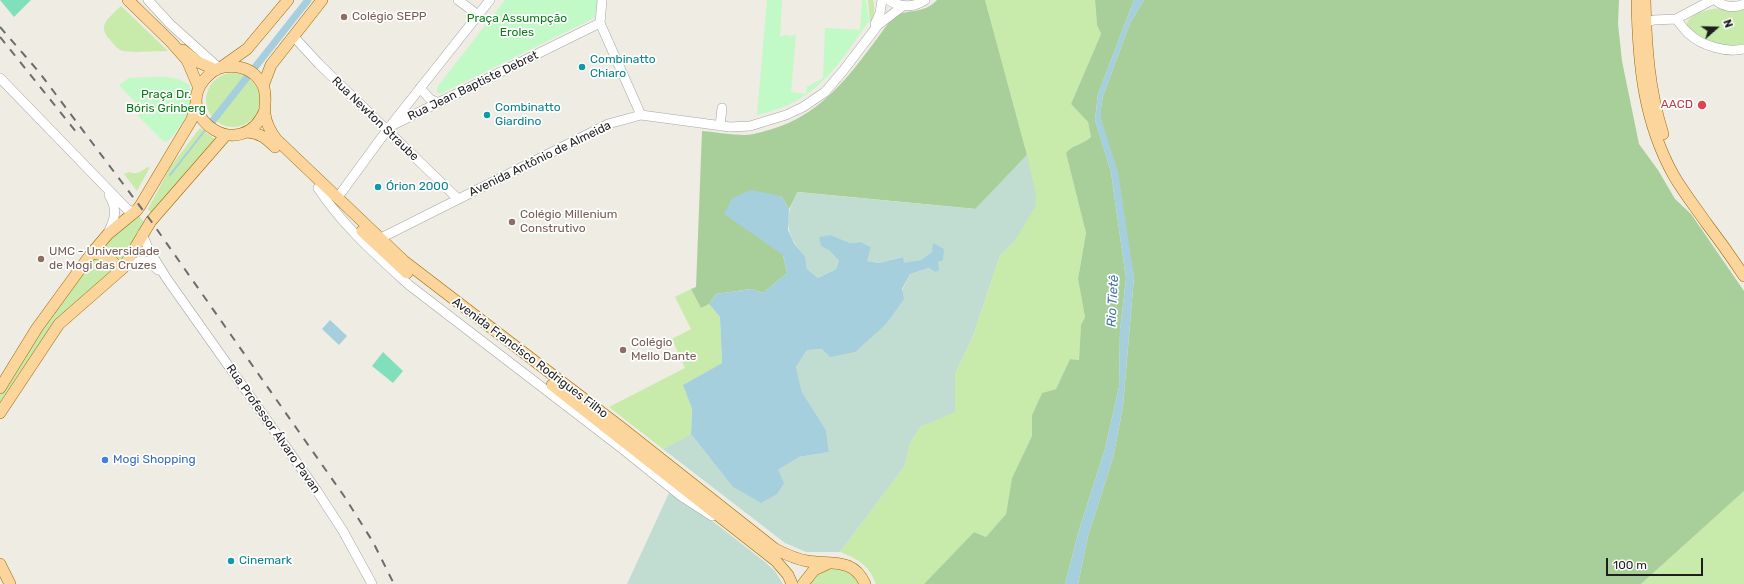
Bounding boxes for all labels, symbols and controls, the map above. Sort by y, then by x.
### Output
north arrow [1696,8,1736,48]
place label: Colégio SEPP [352,10,427,24]
marker: Colégio SEPP [339,12,349,22]
park label: Praça Assumpção Eroles [467,12,567,40]
text: N [1720,18,1735,30]
street label: Rua Jean Baptiste Debret [405,48,541,124]
place label: Combinatto Chiaro [590,53,656,81]
marker: Combinatto Chiaro [577,62,587,72]
street label: Rua Newton Straube [329,74,421,164]
park label: Praça Dr. Bóris Grinberg [126,88,206,116]
place label: AACD [1661,98,1693,112]
marker: AACD [1696,99,1708,111]
place label: Combinatto Giardino [495,101,561,129]
marker: Combinatto Giardino [482,110,492,120]
street label: Avenida Antônio de Almeida [467,118,613,200]
place label: Órion 2000 [386,180,449,194]
marker: Órion 2000 [373,182,383,192]
place label: Colégio Millenium Construtivo [520,208,617,236]
marker: Colégio Millenium Construtivo [507,217,517,227]
place label: UMC - Universidade de Mogi das Cruzes [49,245,160,273]
marker: UMC - Universidade de Mogi das Cruzes [36,254,46,264]
water label: Rio Tietê [1104,275,1122,327]
street label: Avenida Francisco Rodrigues Filho [449,295,611,421]
place label: Colégio Mello Dante [631,336,696,364]
marker: Colégio Mello Dante [618,345,628,355]
street label: Rua Professor Álvaro Pavan [223,362,323,496]
place label: Mogi Shopping [113,453,196,467]
marker: Mogi Shopping [100,455,110,465]
scale bar [1608,550,1705,576]
place label: Cinemark [239,554,292,568]
marker: Cinemark [226,556,236,566]
text: 100 m [1613,558,1647,572]

